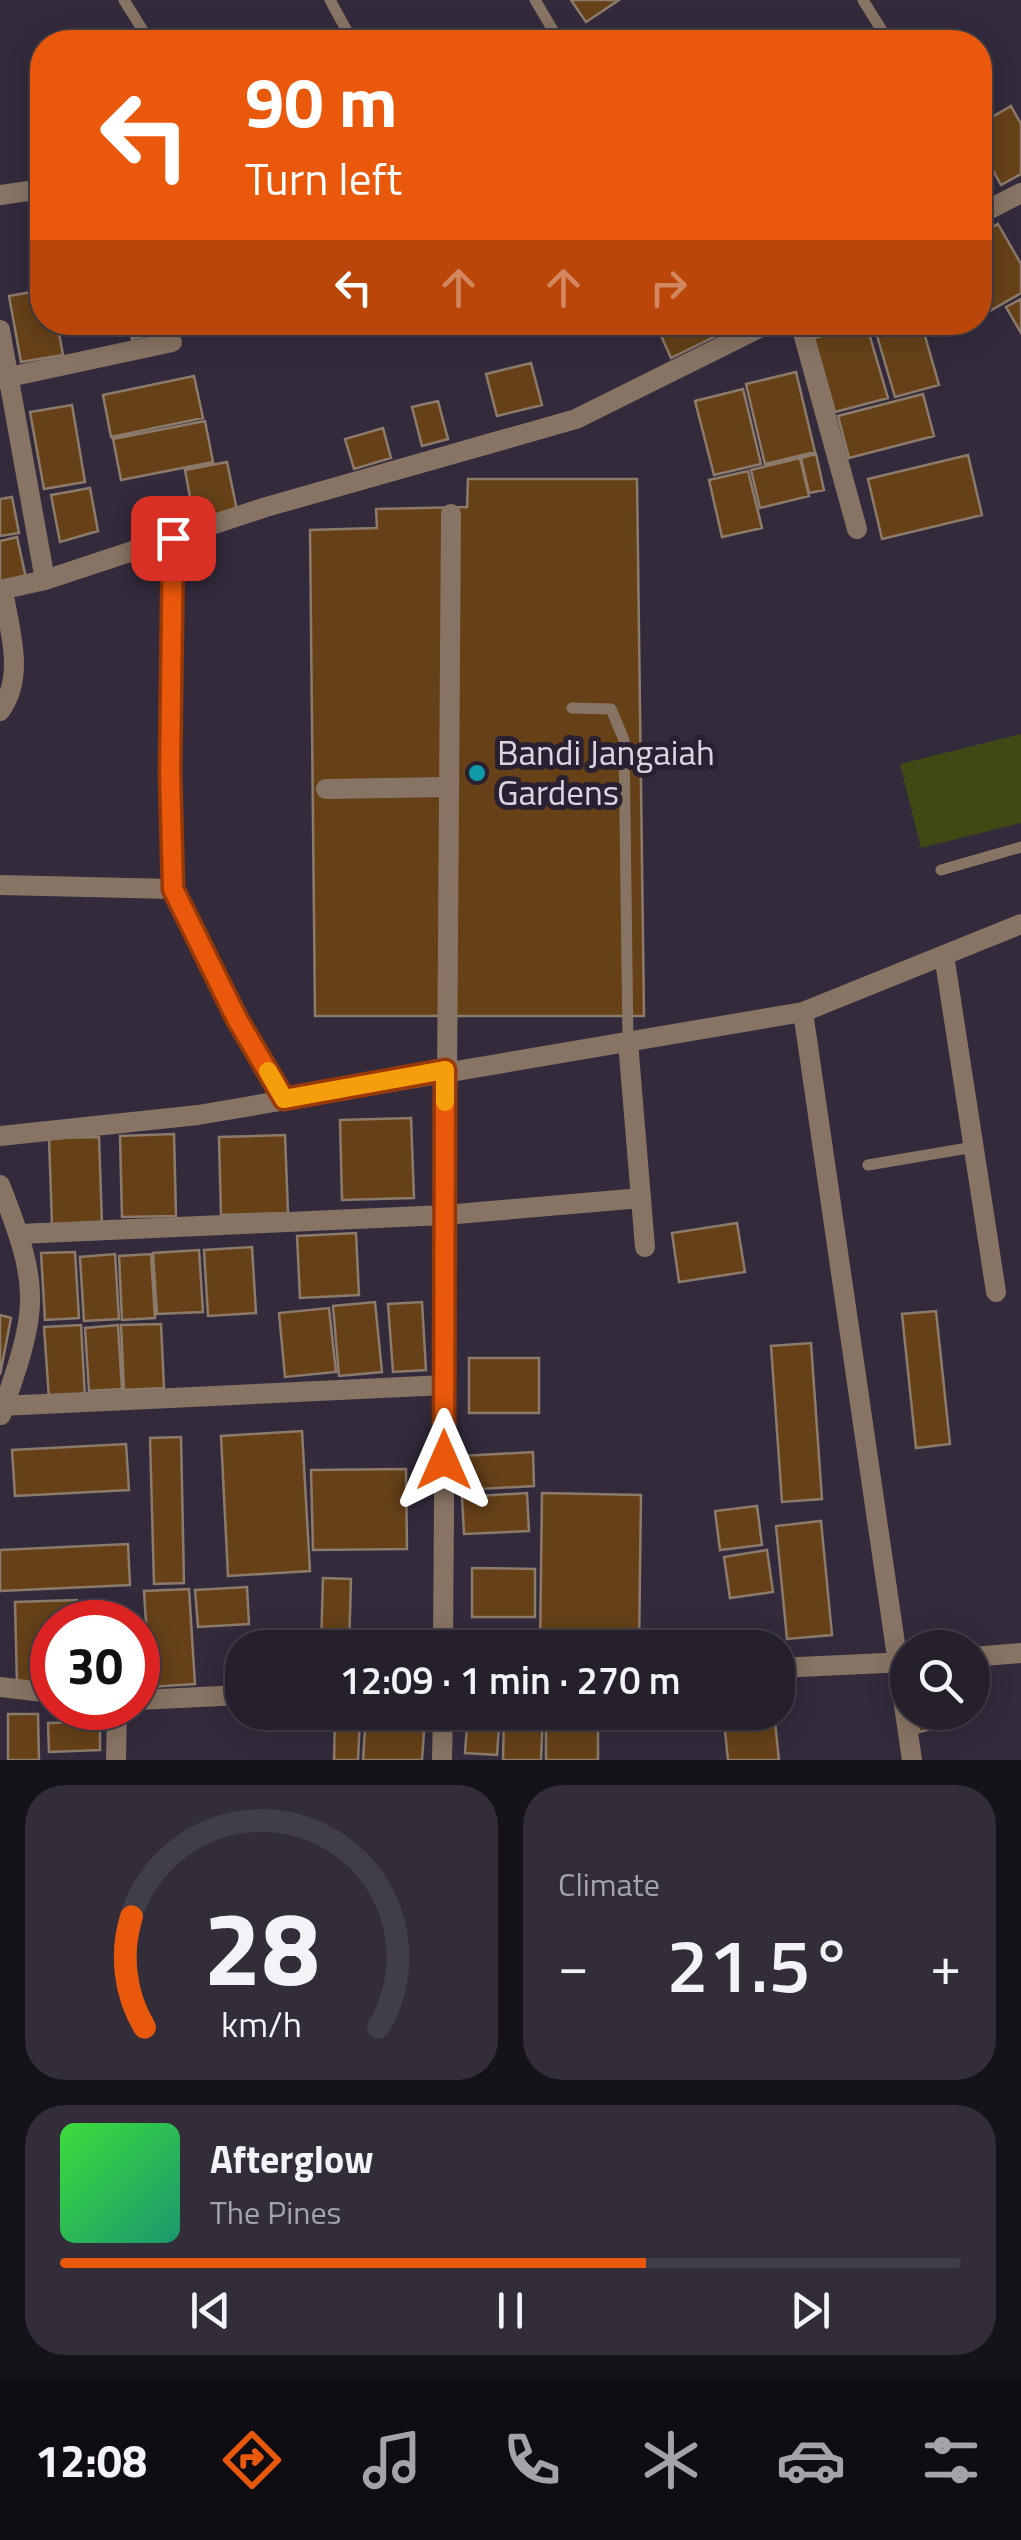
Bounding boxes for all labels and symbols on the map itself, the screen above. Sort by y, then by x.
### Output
pin [131,496,216,581]
place label: Bandi Jangaiah Gardens [497,725,715,819]
marker: Bandi Jangaiah Gardens [466,762,488,784]
position arrow [392,1408,496,1512]
speed limit sign: 30 [30,1600,160,1730]

